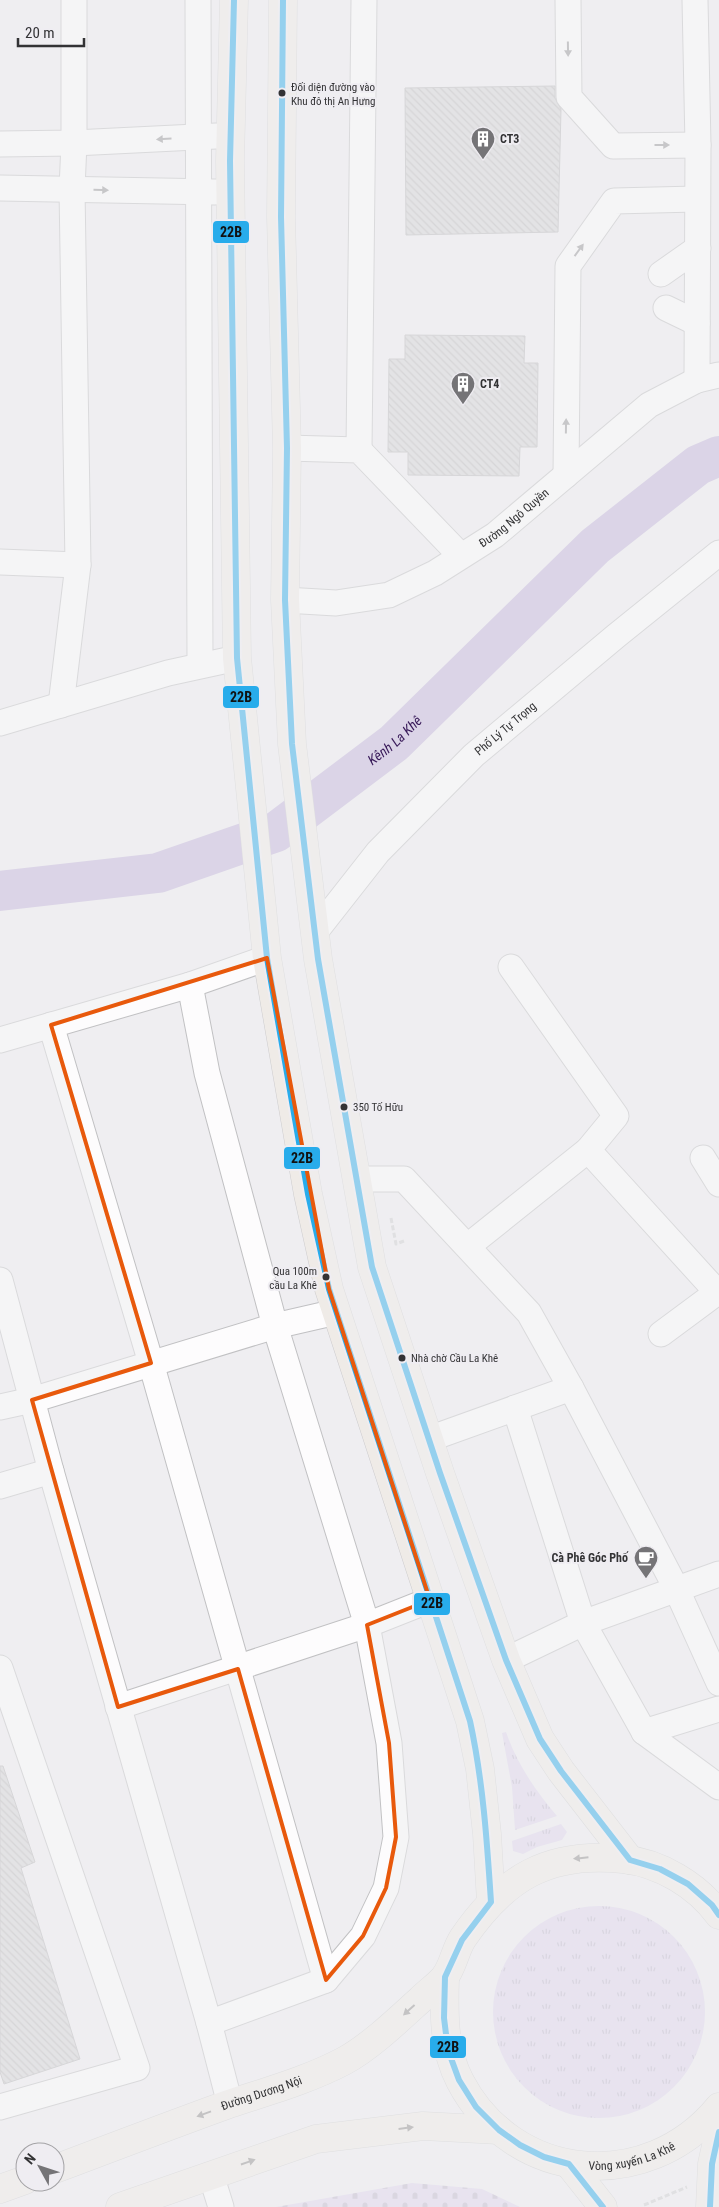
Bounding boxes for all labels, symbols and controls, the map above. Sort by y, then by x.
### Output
scale bar [18,15,84,47]
text: 20 m [25,24,55,42]
one-way arrow [564,41,572,57]
place label: Đối diện đường vào Khu đô thị An Hưng [291,81,376,108]
marker: Đối diện đường vào Khu đô thị An Hưng [277,88,287,98]
building icon: CT3 [470,126,496,160]
place label: CT3 [500,132,519,146]
one-way arrow [156,135,172,143]
one-way arrow [654,141,670,149]
one-way arrow [93,186,109,194]
line badge: 22B [212,220,250,244]
text: 22B [220,224,242,240]
one-way arrow [574,243,584,257]
building icon: CT4 [450,371,476,405]
place label: CT4 [480,377,499,391]
one-way arrow [562,418,570,434]
street label: Đường Ngô Quyền [476,486,552,550]
line badge: 22B [222,685,260,709]
text: 22B [230,689,252,705]
street label: Phố Lý Tự Trọng [472,699,539,758]
water label: Kênh La Khê [364,712,425,768]
place label: 350 Tố Hữu [353,1101,403,1114]
marker: 350 Tố Hữu [339,1102,349,1112]
line badge: 22B [283,1146,321,1170]
text: 22B [291,1150,313,1166]
place label: Qua 100m cầu La Khê [269,1265,317,1292]
marker: Qua 100m cầu La Khê [321,1272,331,1282]
place label: Nhà chờ Cầu La Khê [411,1352,498,1365]
marker: Nhà chờ Cầu La Khê [397,1353,407,1363]
cafe icon: Cà Phê Góc Phố [633,1545,659,1579]
place label: Cà Phê Góc Phố [552,1551,629,1565]
line badge: 22B [413,1592,451,1616]
text: 22B [421,1595,443,1611]
one-way arrow [573,1854,589,1862]
one-way arrow [403,2004,415,2016]
line badge: 22B [429,2035,467,2059]
text: 22B [437,2039,459,2055]
street label: Đường Dương Nội [219,2073,304,2113]
one-way arrow [196,2111,211,2118]
one-way arrow [399,2124,415,2132]
street label: Vòng xuyến La Khê [588,2139,678,2173]
north arrow [15,2142,65,2192]
text: N [21,2150,39,2167]
one-way arrow [241,2158,256,2166]

